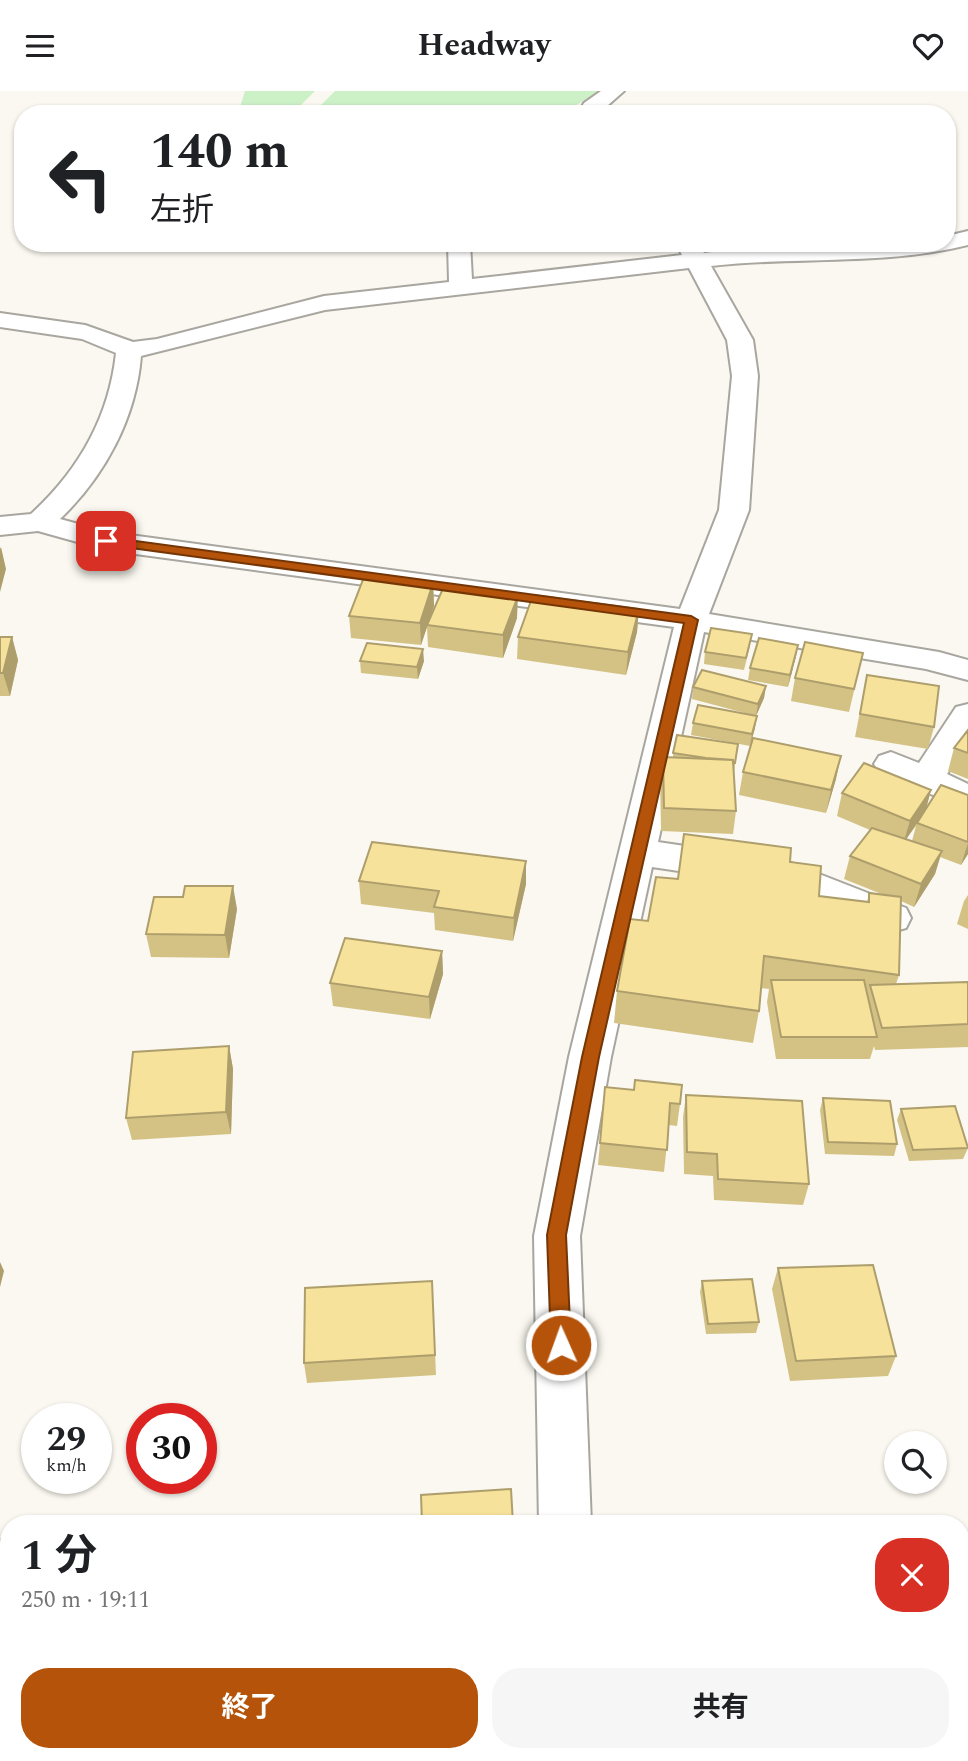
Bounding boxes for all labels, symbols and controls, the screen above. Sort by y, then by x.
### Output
text: Headway [418,21,550,70]
icon: menu [21,27,59,65]
icon: heart [909,27,947,65]
text: 140 m [150,115,289,190]
icon: left [35,133,126,224]
text: 左折 [150,186,214,235]
pin [76,511,136,571]
icon: arrive [87,522,125,560]
position arrow [524,1308,598,1382]
speed limit sign: 30 [126,1403,217,1494]
text: 29 [47,1413,86,1466]
map controls [884,1431,947,1494]
button: search [884,1431,947,1494]
text: km/h [46,1452,87,1479]
text: 1 分 [21,1525,97,1588]
button: close [875,1538,949,1612]
text: 250 m · 19:11 [21,1583,150,1618]
button: 終了 [21,1668,478,1748]
button: 共有 [492,1668,949,1748]

